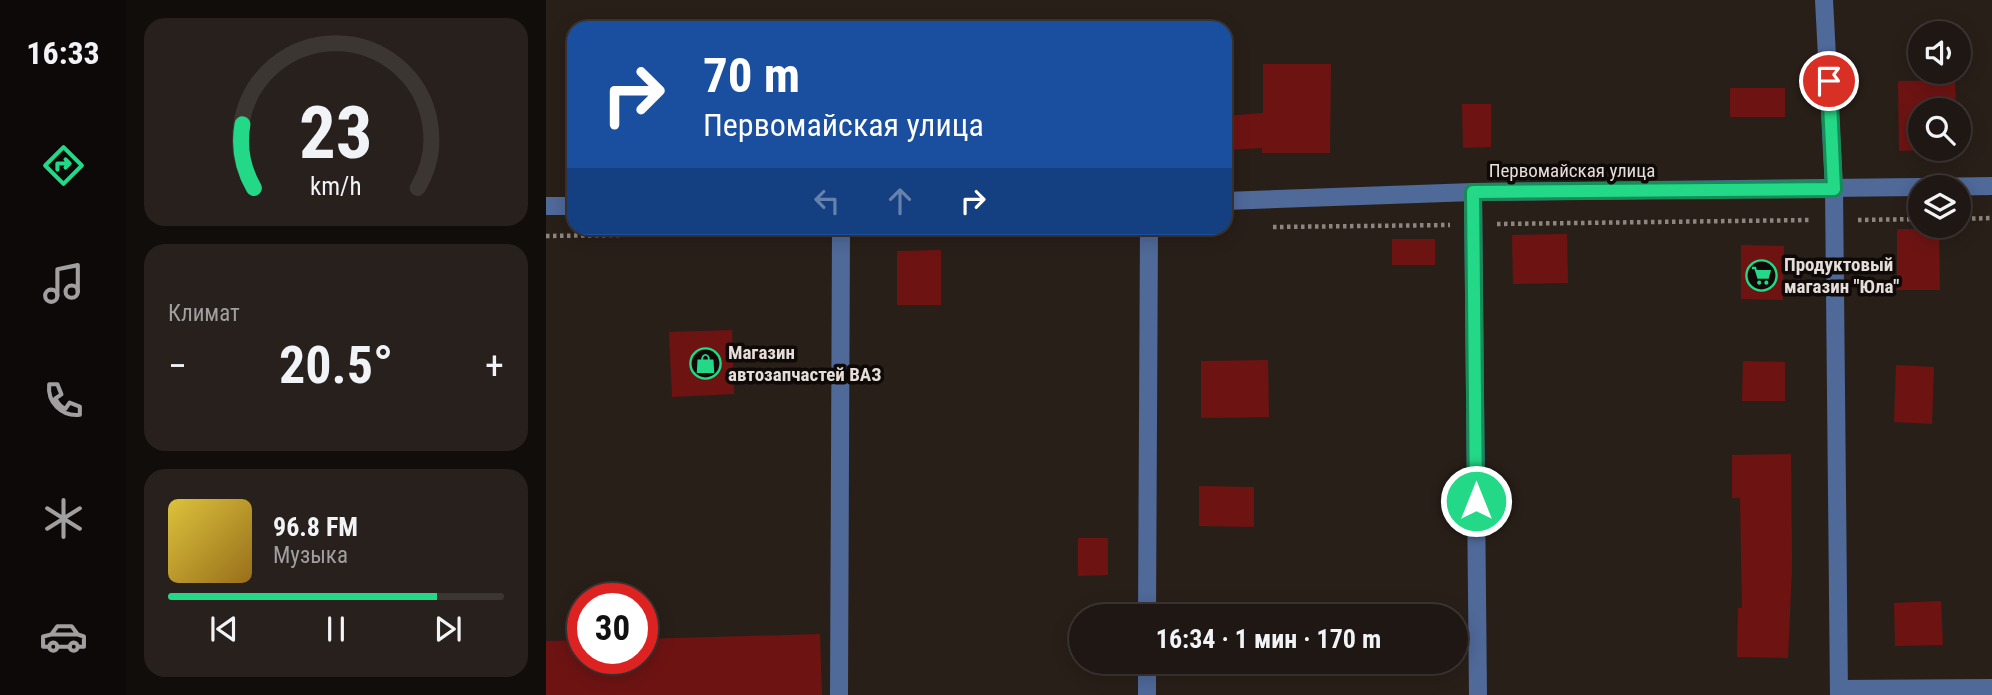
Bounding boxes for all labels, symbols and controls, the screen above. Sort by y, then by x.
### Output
map controls [1908,21,1971,238]
button: sound [1908,21,1971,84]
text: 16:33 [26,34,100,72]
text: 70 m [703,47,800,104]
icon: right [588,49,679,140]
pin [1799,51,1859,111]
icon: arrive [1810,62,1848,100]
text: 23 [299,90,373,176]
button: search [1908,98,1971,161]
text: Первомайская улица [703,106,984,144]
icon: directions [39,141,88,190]
street label: Первомайская улица [1489,159,1655,182]
text: km/h [310,172,362,201]
button: layers [1908,175,1971,238]
icon: left [808,182,846,220]
icon: ahead [881,182,919,220]
icon: right [954,182,992,220]
place label: Продуктовый магазин "Юла" [1784,253,1899,298]
supermarket icon: Продуктовый магазин "Юла" [1744,258,1778,292]
icon: music [39,259,88,308]
text: Климат [168,300,240,327]
text: 20.5° [279,335,393,396]
place label: Магазин автозапчастей ВАЗ [728,341,881,386]
text: − [168,344,187,388]
text: + [485,344,504,388]
shop icon: Магазин автозапчастей ВАЗ [688,346,722,380]
icon: phone [39,376,88,425]
position arrow [1439,464,1513,538]
icon: climate [39,494,88,543]
text: 96.8 FM [273,512,358,542]
text: Музыка [273,542,348,569]
speed limit sign: 30 [567,583,658,674]
icon: previous [205,610,243,648]
icon: pause [317,610,355,648]
icon: next [429,610,467,648]
icon: car [39,612,88,661]
text: 16:34 · 1 мин · 170 m [1156,624,1381,654]

